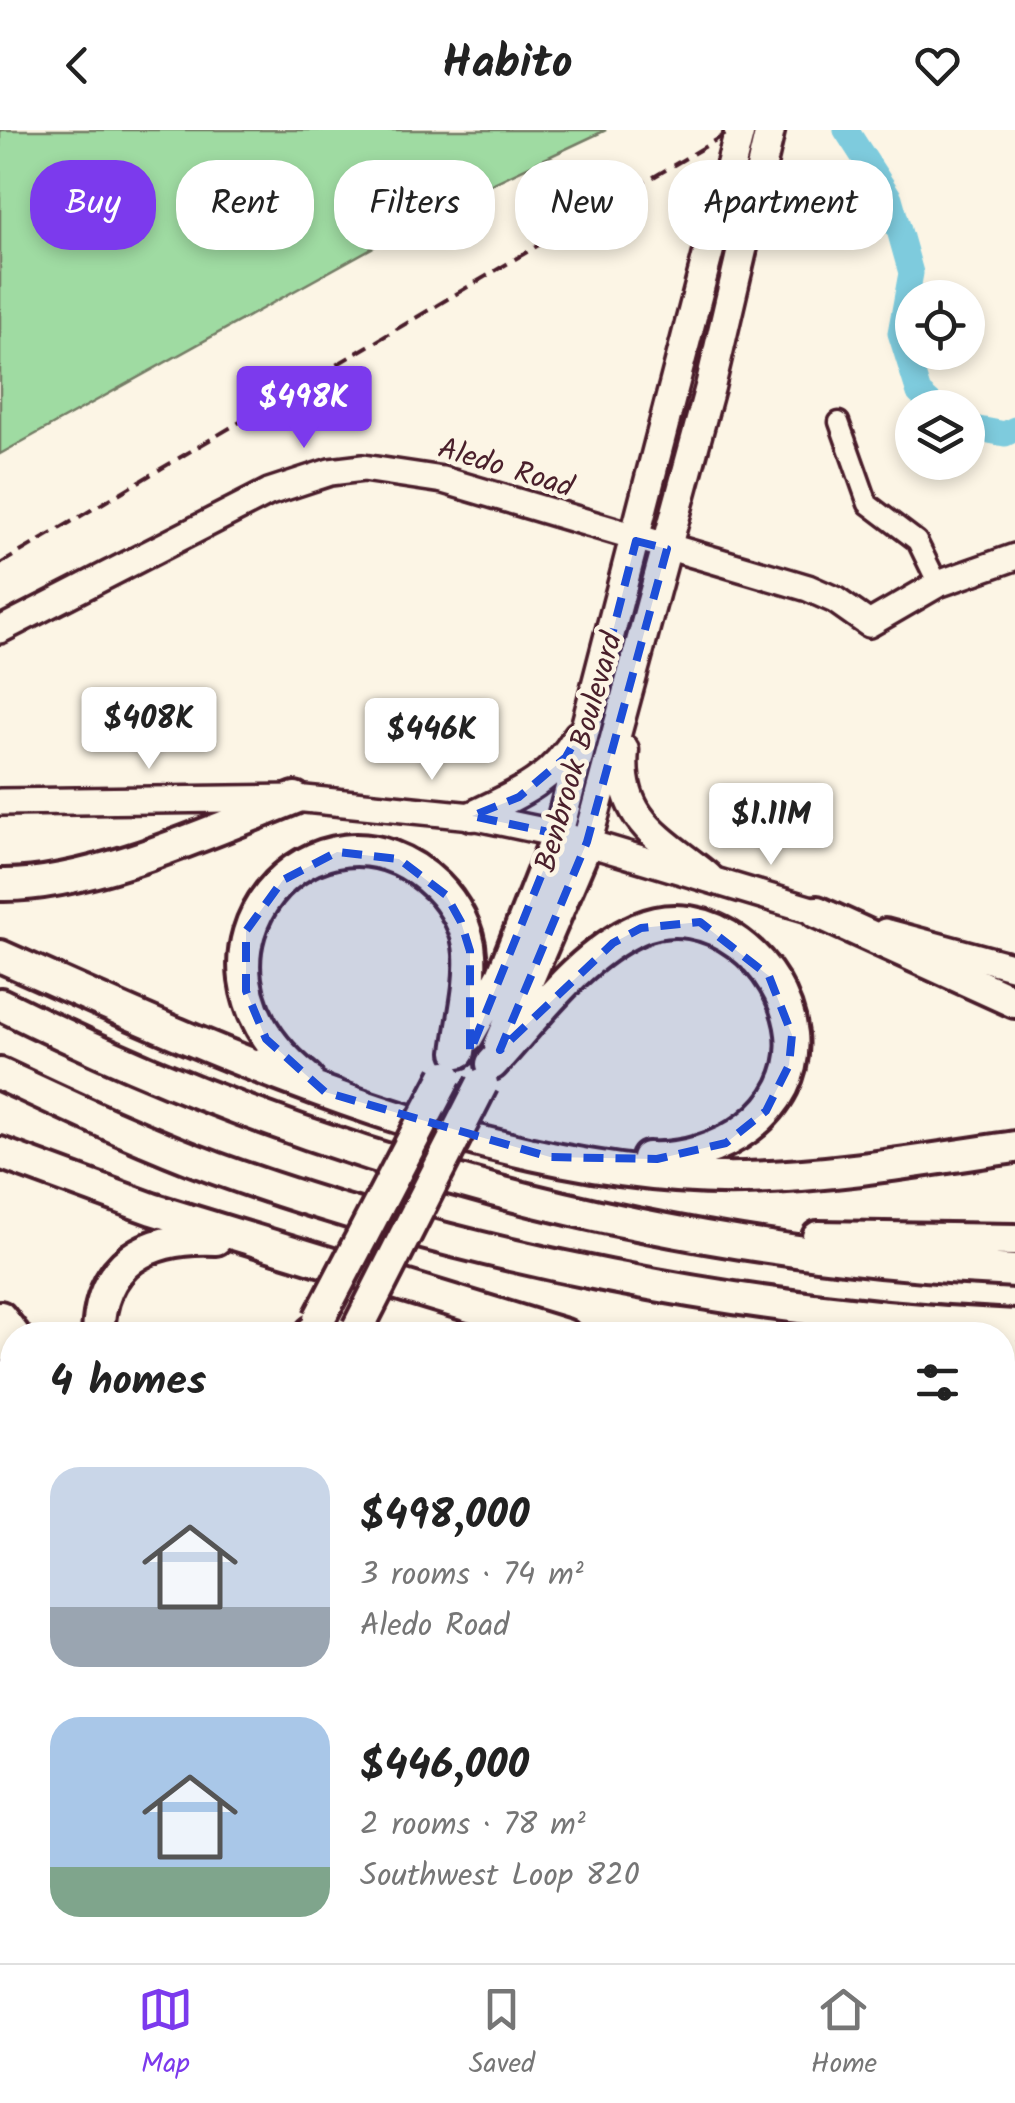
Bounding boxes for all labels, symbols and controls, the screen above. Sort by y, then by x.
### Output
text: Habito [442,29,573,101]
icon: back [50,38,105,93]
icon: heart [910,38,965,93]
chip: Buy [30,160,156,250]
chip: Rent [176,160,314,250]
chip: Filters [334,160,495,250]
chip: New [515,160,648,250]
chip: Apartment [668,160,893,250]
map controls [895,280,985,480]
button: locate [895,280,985,370]
pin: $498K [234,366,374,451]
text: $498K [259,373,349,424]
button: layers [895,390,985,480]
street label: Aledo Road [432,426,580,513]
street label: Benbrook Boulevard [523,626,637,878]
pin: $408K [79,687,219,772]
text: $408K [104,694,194,745]
pin: $446K [362,698,502,783]
text: $446K [387,705,477,756]
pin: $1.11M [690,783,852,868]
text: $1.11M [731,790,811,841]
text: 4 homes [50,1349,206,1416]
icon: filters [910,1355,965,1410]
text: $498,000 [360,1483,529,1550]
icon: home [130,1507,250,1627]
text: 3 rooms · 74 m² [360,1550,584,1601]
text: Aledo Road [360,1601,509,1652]
text: $446,000 [360,1733,529,1800]
icon: home [130,1757,250,1877]
text: 2 rooms · 78 m² [360,1800,586,1851]
text: Southwest Loop 820 [360,1851,640,1902]
tab: Map [138,1982,193,2087]
tab: Saved [469,1982,535,2087]
tab: Home [811,1982,877,2087]

